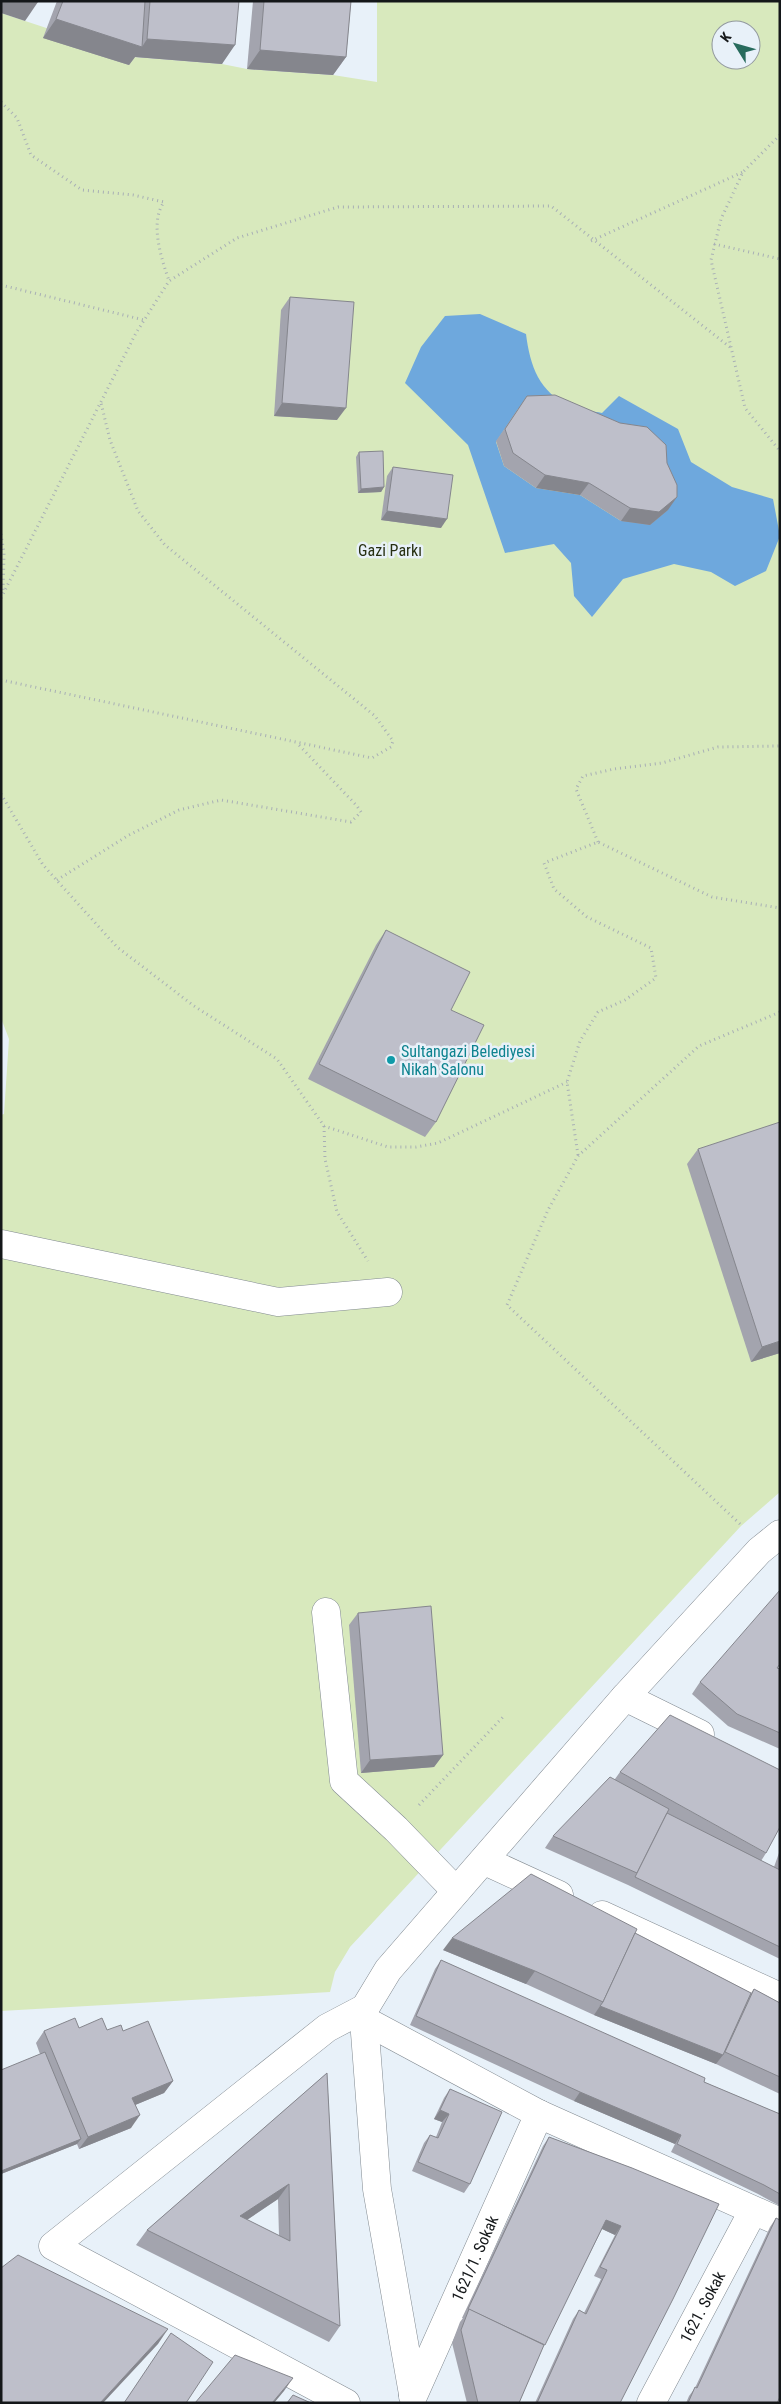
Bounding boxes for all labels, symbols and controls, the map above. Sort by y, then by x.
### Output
north arrow [711,20,761,70]
text: K [717,29,734,45]
park label: Gazi Parkı [358,541,422,560]
place label: Sultangazi Belediyesi Nikah Salonu [401,1042,535,1079]
marker: Sultangazi Belediyesi Nikah Salonu [385,1054,397,1066]
street label: 1621/1. Sokak [448,2212,503,2304]
street label: 1621. Sokak [676,2267,730,2346]

